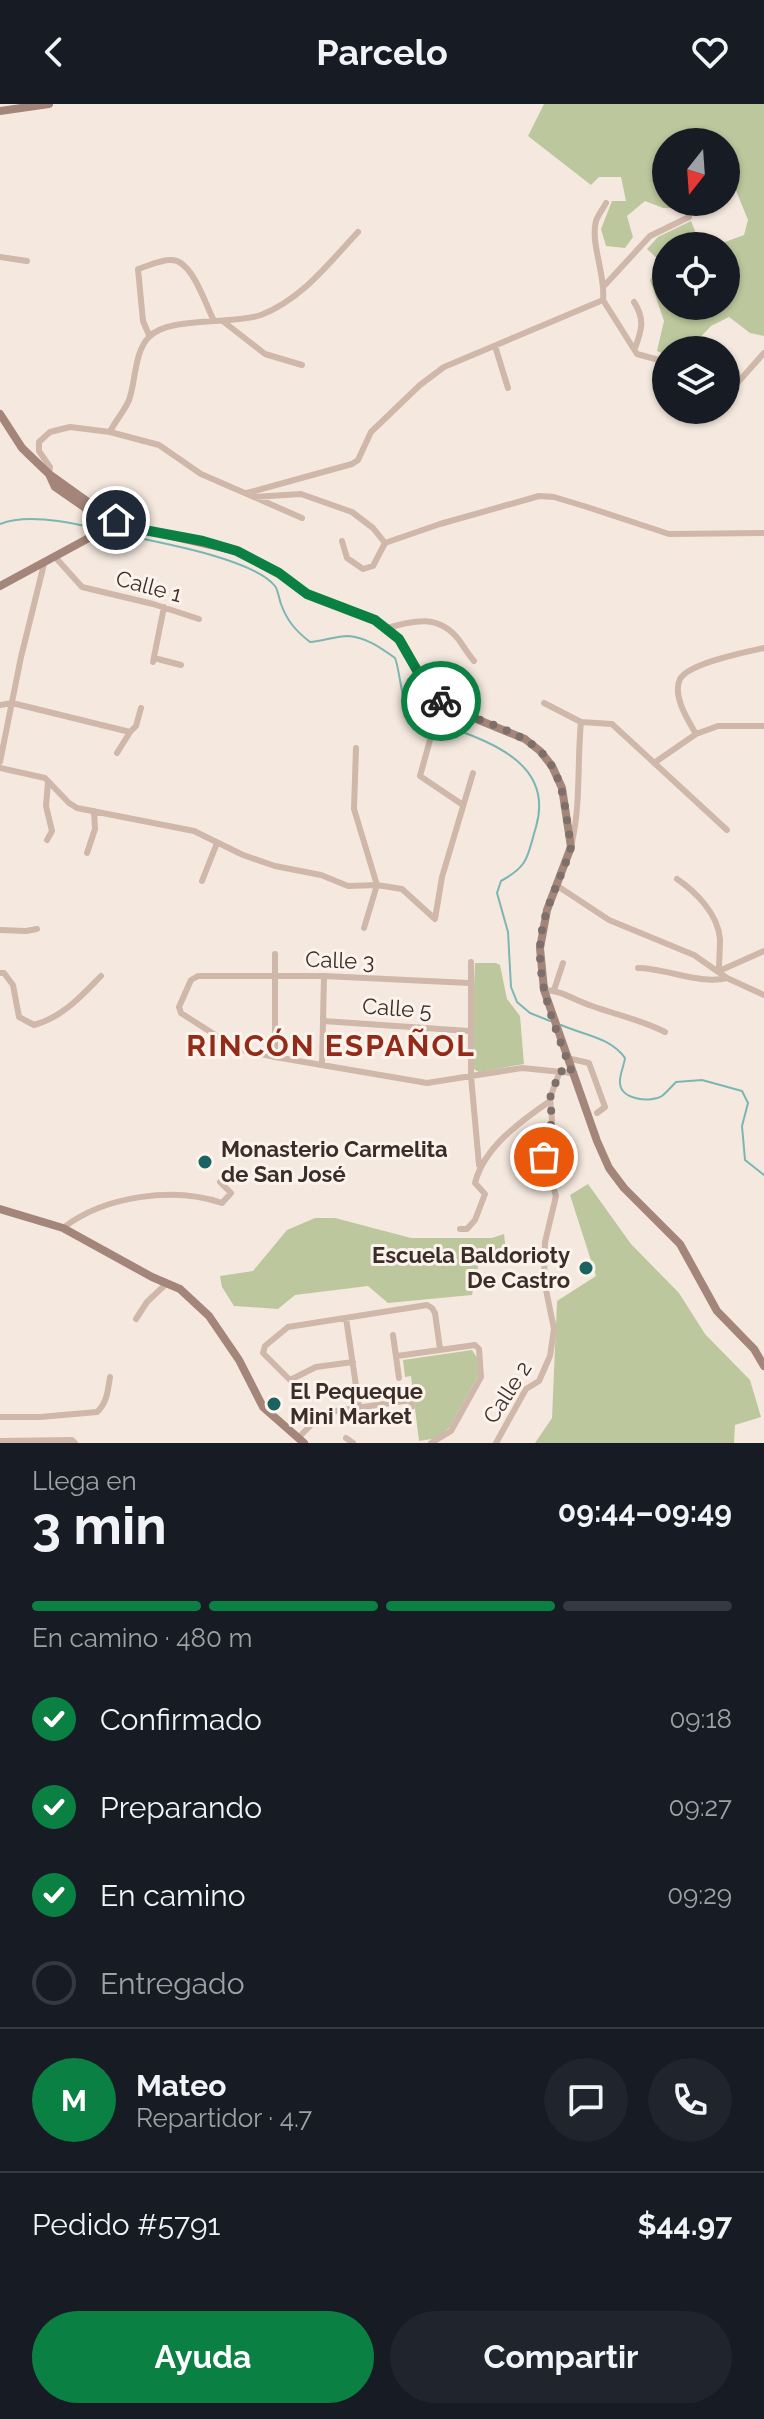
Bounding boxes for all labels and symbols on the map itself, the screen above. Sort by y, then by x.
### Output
north arrow [652,128,740,216]
pin [82,486,150,554]
street label: Calle 1 [113,565,185,607]
courier [401,661,481,741]
street label: Calle 3 [305,946,375,974]
street label: Calle 5 [361,993,433,1023]
district label: RINCÓN ESPAÑOL [186,1028,476,1063]
pin [510,1123,578,1191]
place label: Monasterio Carmelita de San José [221,1136,448,1187]
marker: Monasterio Carmelita de San José [196,1153,214,1171]
place label: Escuela Baldorioty De Castro [372,1242,570,1293]
marker: Escuela Baldorioty De Castro [577,1259,595,1277]
street label: Calle 2 [477,1356,537,1428]
place label: El Pequeque Mini Market [290,1378,423,1429]
marker: El Pequeque Mini Market [265,1395,283,1413]

